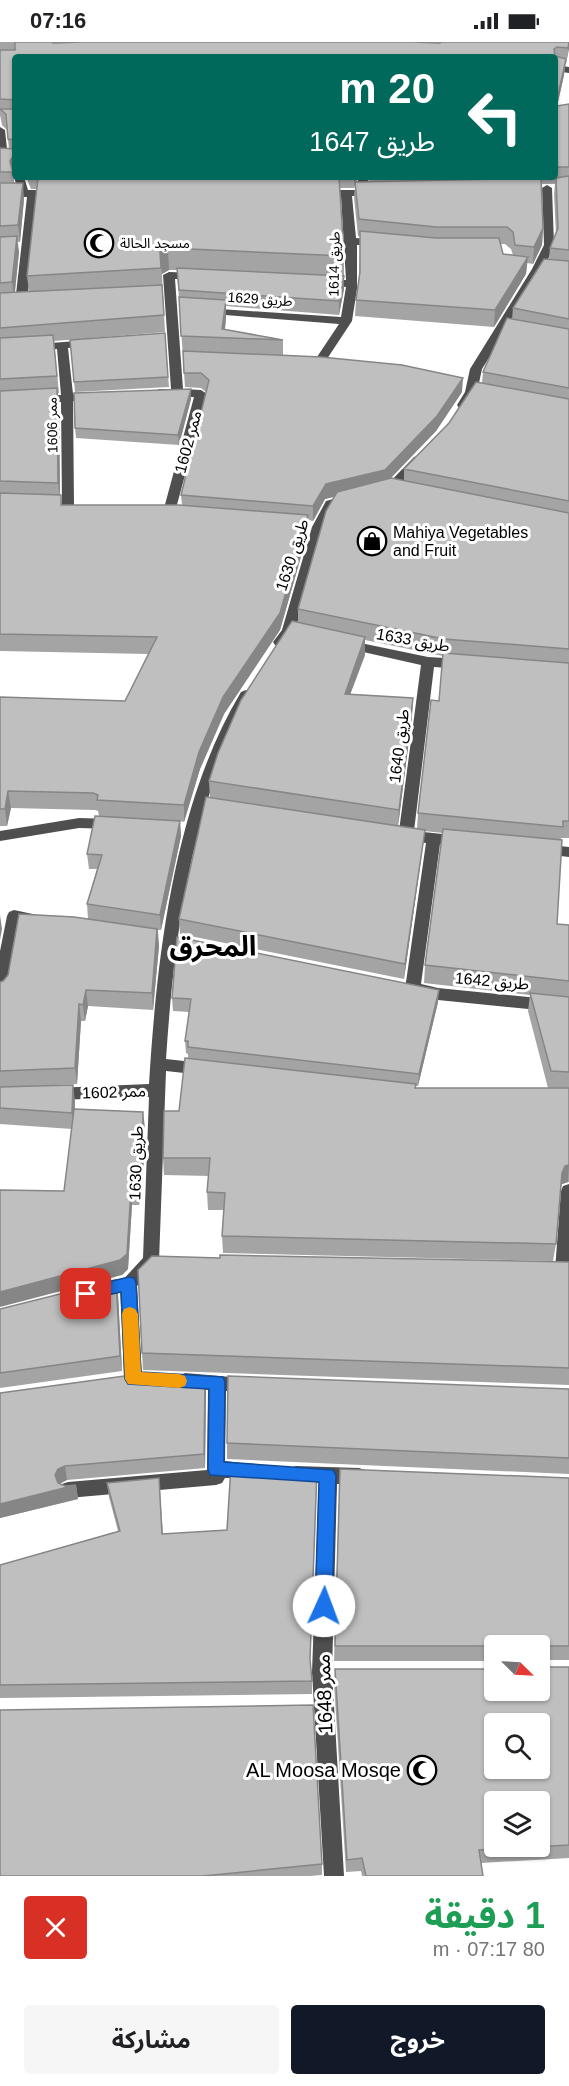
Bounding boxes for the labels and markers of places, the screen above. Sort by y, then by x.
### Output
mosque icon: مسجد الحالة [83,227,115,259]
place label: مسجد الحالة [120,235,190,251]
place label: Mahiya Vegetables and Fruit [393,524,528,559]
shop icon: Mahiya Vegetables and Fruit [356,525,388,557]
pin [60,1268,111,1319]
mosque icon: AL Moosa Mosqe [406,1754,438,1786]
place label: AL Moosa Mosqe [246,1759,401,1781]

